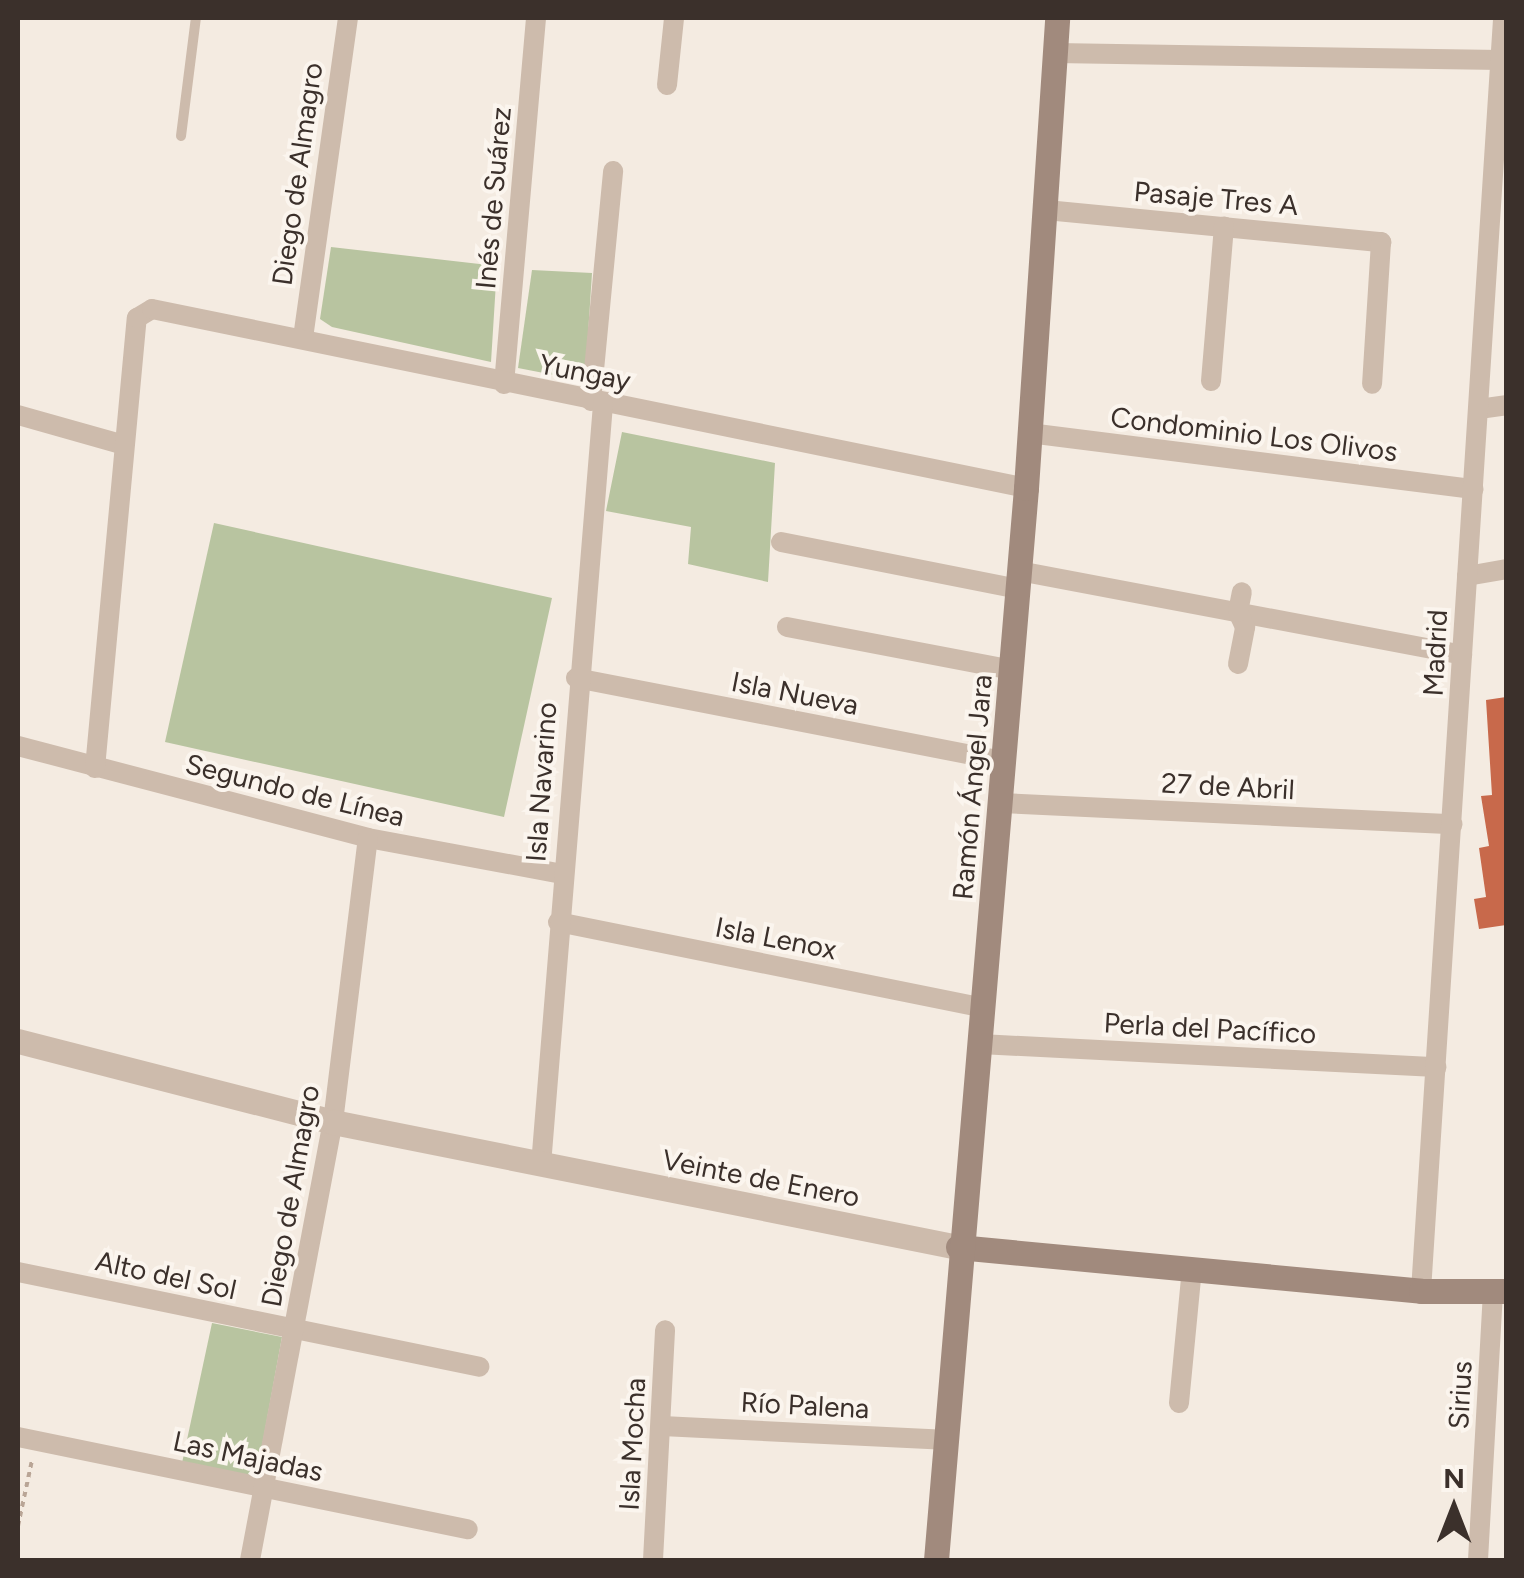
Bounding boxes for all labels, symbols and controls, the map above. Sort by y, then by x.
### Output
street label: Diego de Almagro [265,60,329,288]
street label: Inés de Suárez [468,106,518,290]
street label: Pasaje Tres A [1132,174,1300,222]
street label: Yungay [536,347,634,397]
street label: Condominio Los Olivos [1109,400,1399,468]
street label: Madrid [1416,609,1454,697]
street label: Isla Nueva [729,664,861,722]
street label: Ramón Ángel Jara [945,673,999,901]
street label: Isla Navarino [519,701,563,863]
street label: Segundo de Línea [182,747,408,833]
street label: 27 de Abril [1160,766,1296,806]
street label: Isla Lenox [712,910,840,966]
street label: Perla del Pacífico [1103,1006,1317,1050]
street label: Diego de Almagro [254,1082,326,1310]
street label: Veinte de Enero [660,1142,862,1214]
street label: Alto del Sol [92,1244,240,1306]
street label: Sirius [1441,1360,1479,1430]
street label: Isla Mocha [612,1377,652,1511]
street label: Río Palena [740,1385,870,1425]
street label: Las Majadas [170,1424,326,1488]
north arrow [1404,1458,1504,1558]
text: N [1443,1461,1465,1495]

